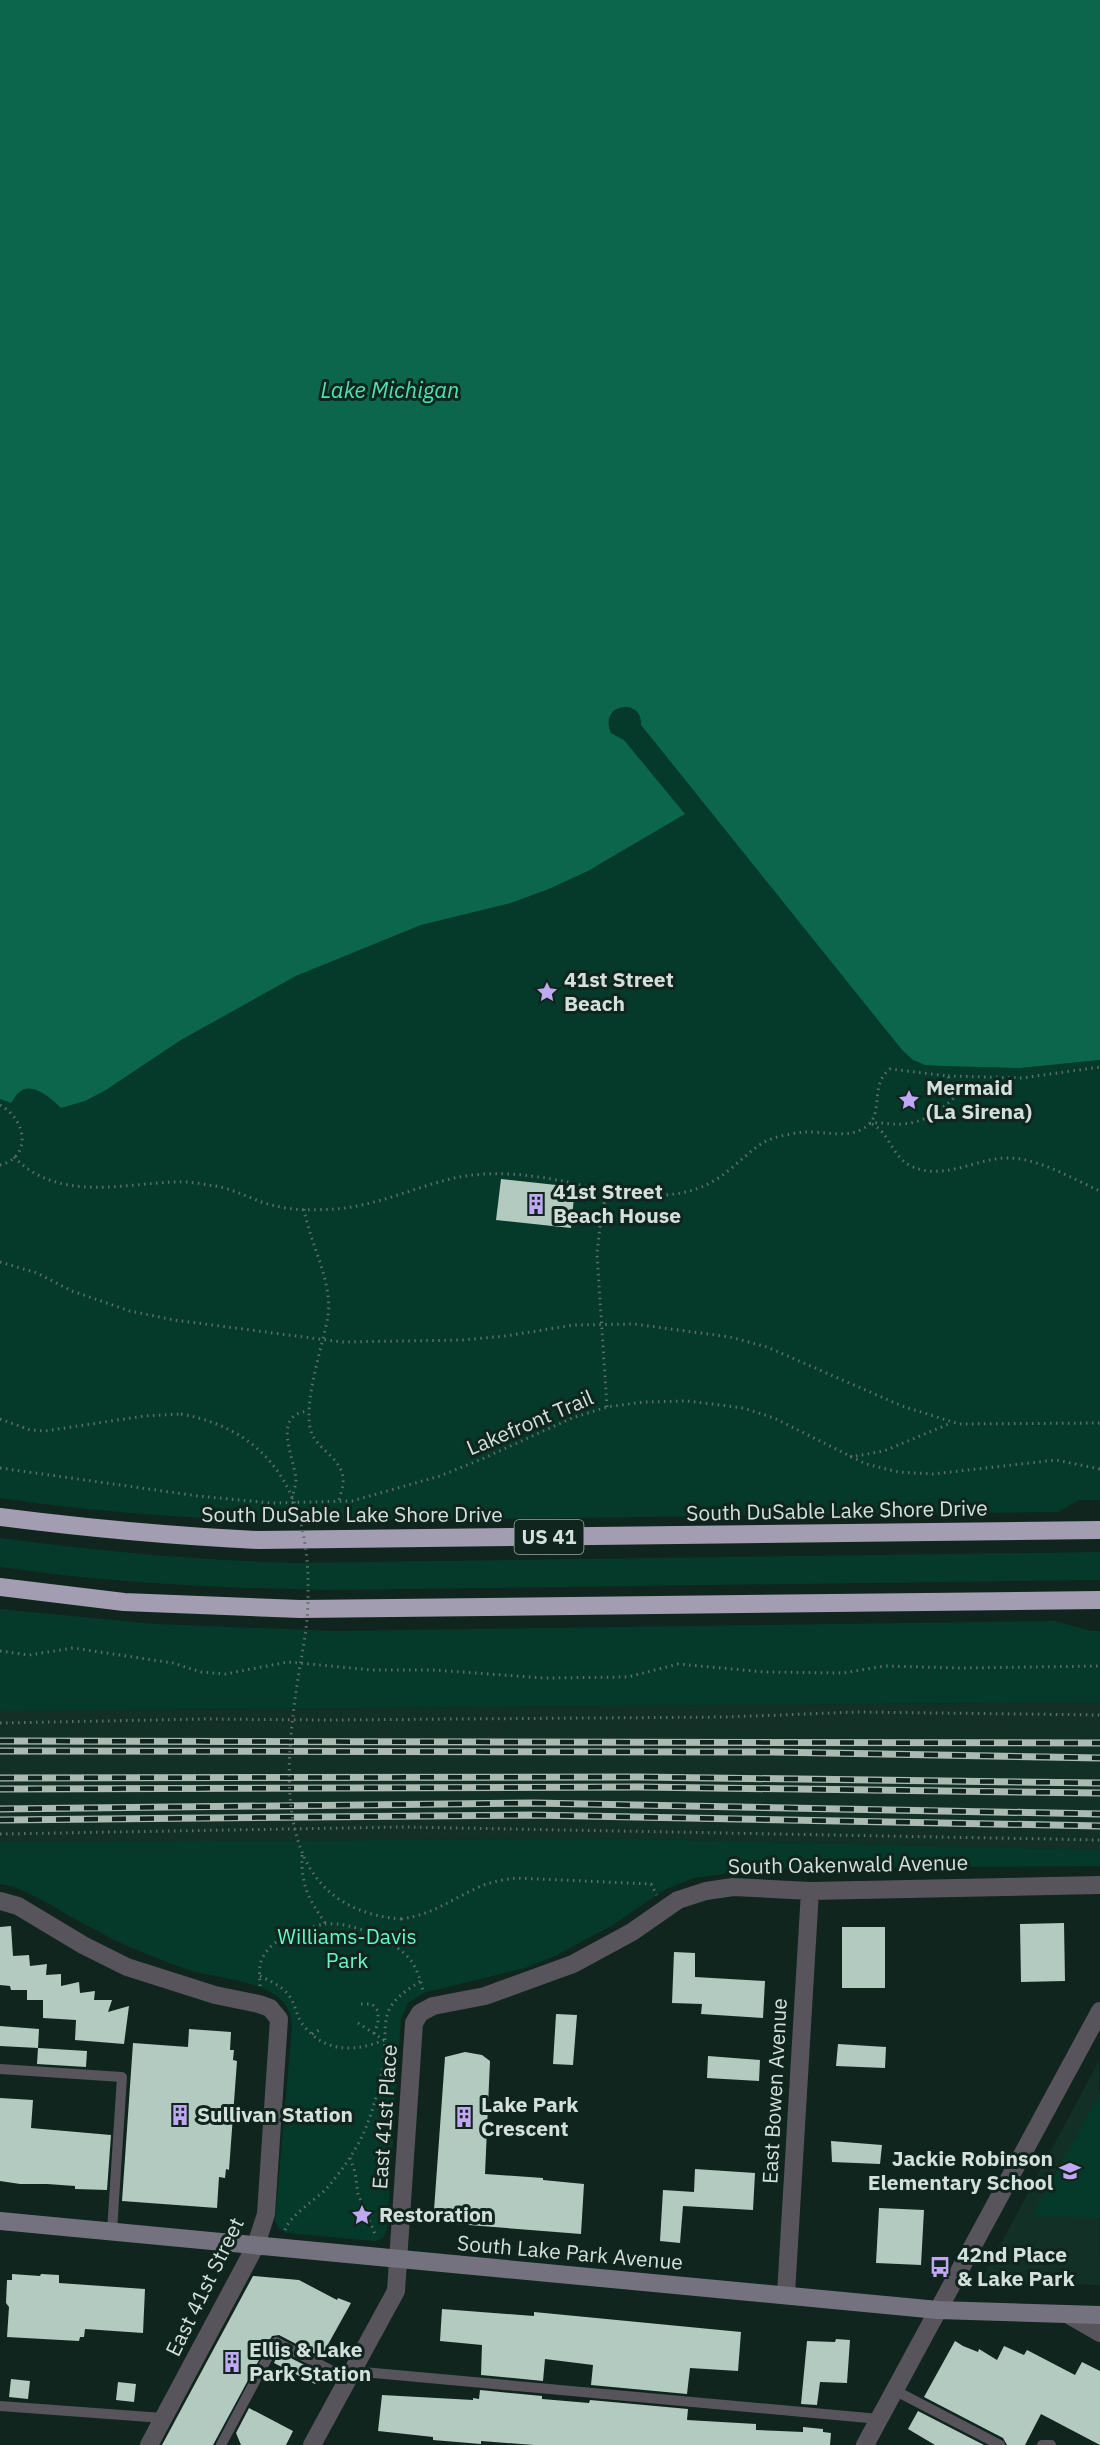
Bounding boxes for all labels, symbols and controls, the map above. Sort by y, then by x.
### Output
water label: Lake Michigan [320,375,460,404]
place label: 41st Street Beach [564,965,674,1017]
place icon: 41st Street Beach [535,980,559,1004]
place label: Mermaid (La Sirena) [926,1073,1032,1125]
place icon: Mermaid (La Sirena) [897,1088,921,1112]
place label: 41st Street Beach House [553,1177,681,1229]
building icon: 41st Street Beach House [524,1192,548,1216]
street label: Lakefront Trail [462,1383,598,1461]
street label: South DuSable Lake Shore Drive [686,1493,988,1527]
street label: South DuSable Lake Shore Drive [201,1500,503,1528]
road number: US 41 [514,1520,584,1554]
street label: South Oakenwald Avenue [728,1848,968,1880]
park label: Williams-Davis Park [277,1922,417,1974]
street label: East Bowen Avenue [755,1997,793,2184]
street label: East 41st Place [365,2044,403,2190]
place label: Lake Park Crescent [481,2090,579,2142]
place label: Sullivan Station [197,2100,353,2128]
building icon: Sullivan Station [168,2103,192,2127]
building icon: Lake Park Crescent [452,2105,476,2129]
place label: Jackie Robinson Elementary School [868,2144,1053,2196]
school or university icon: Jackie Robinson Elementary School [1058,2159,1082,2183]
place label: Restoration [379,2200,493,2228]
place icon: Restoration [350,2203,374,2227]
street label: East 41st Street [158,2213,250,2361]
street label: South Lake Park Avenue [456,2228,684,2276]
place label: 42nd Place & Lake Park [957,2240,1075,2292]
bus stop icon: 42nd Place & Lake Park [928,2255,952,2279]
place label: Ellis & Lake Park Station [249,2335,371,2387]
building icon: Ellis & Lake Park Station [220,2350,244,2374]

